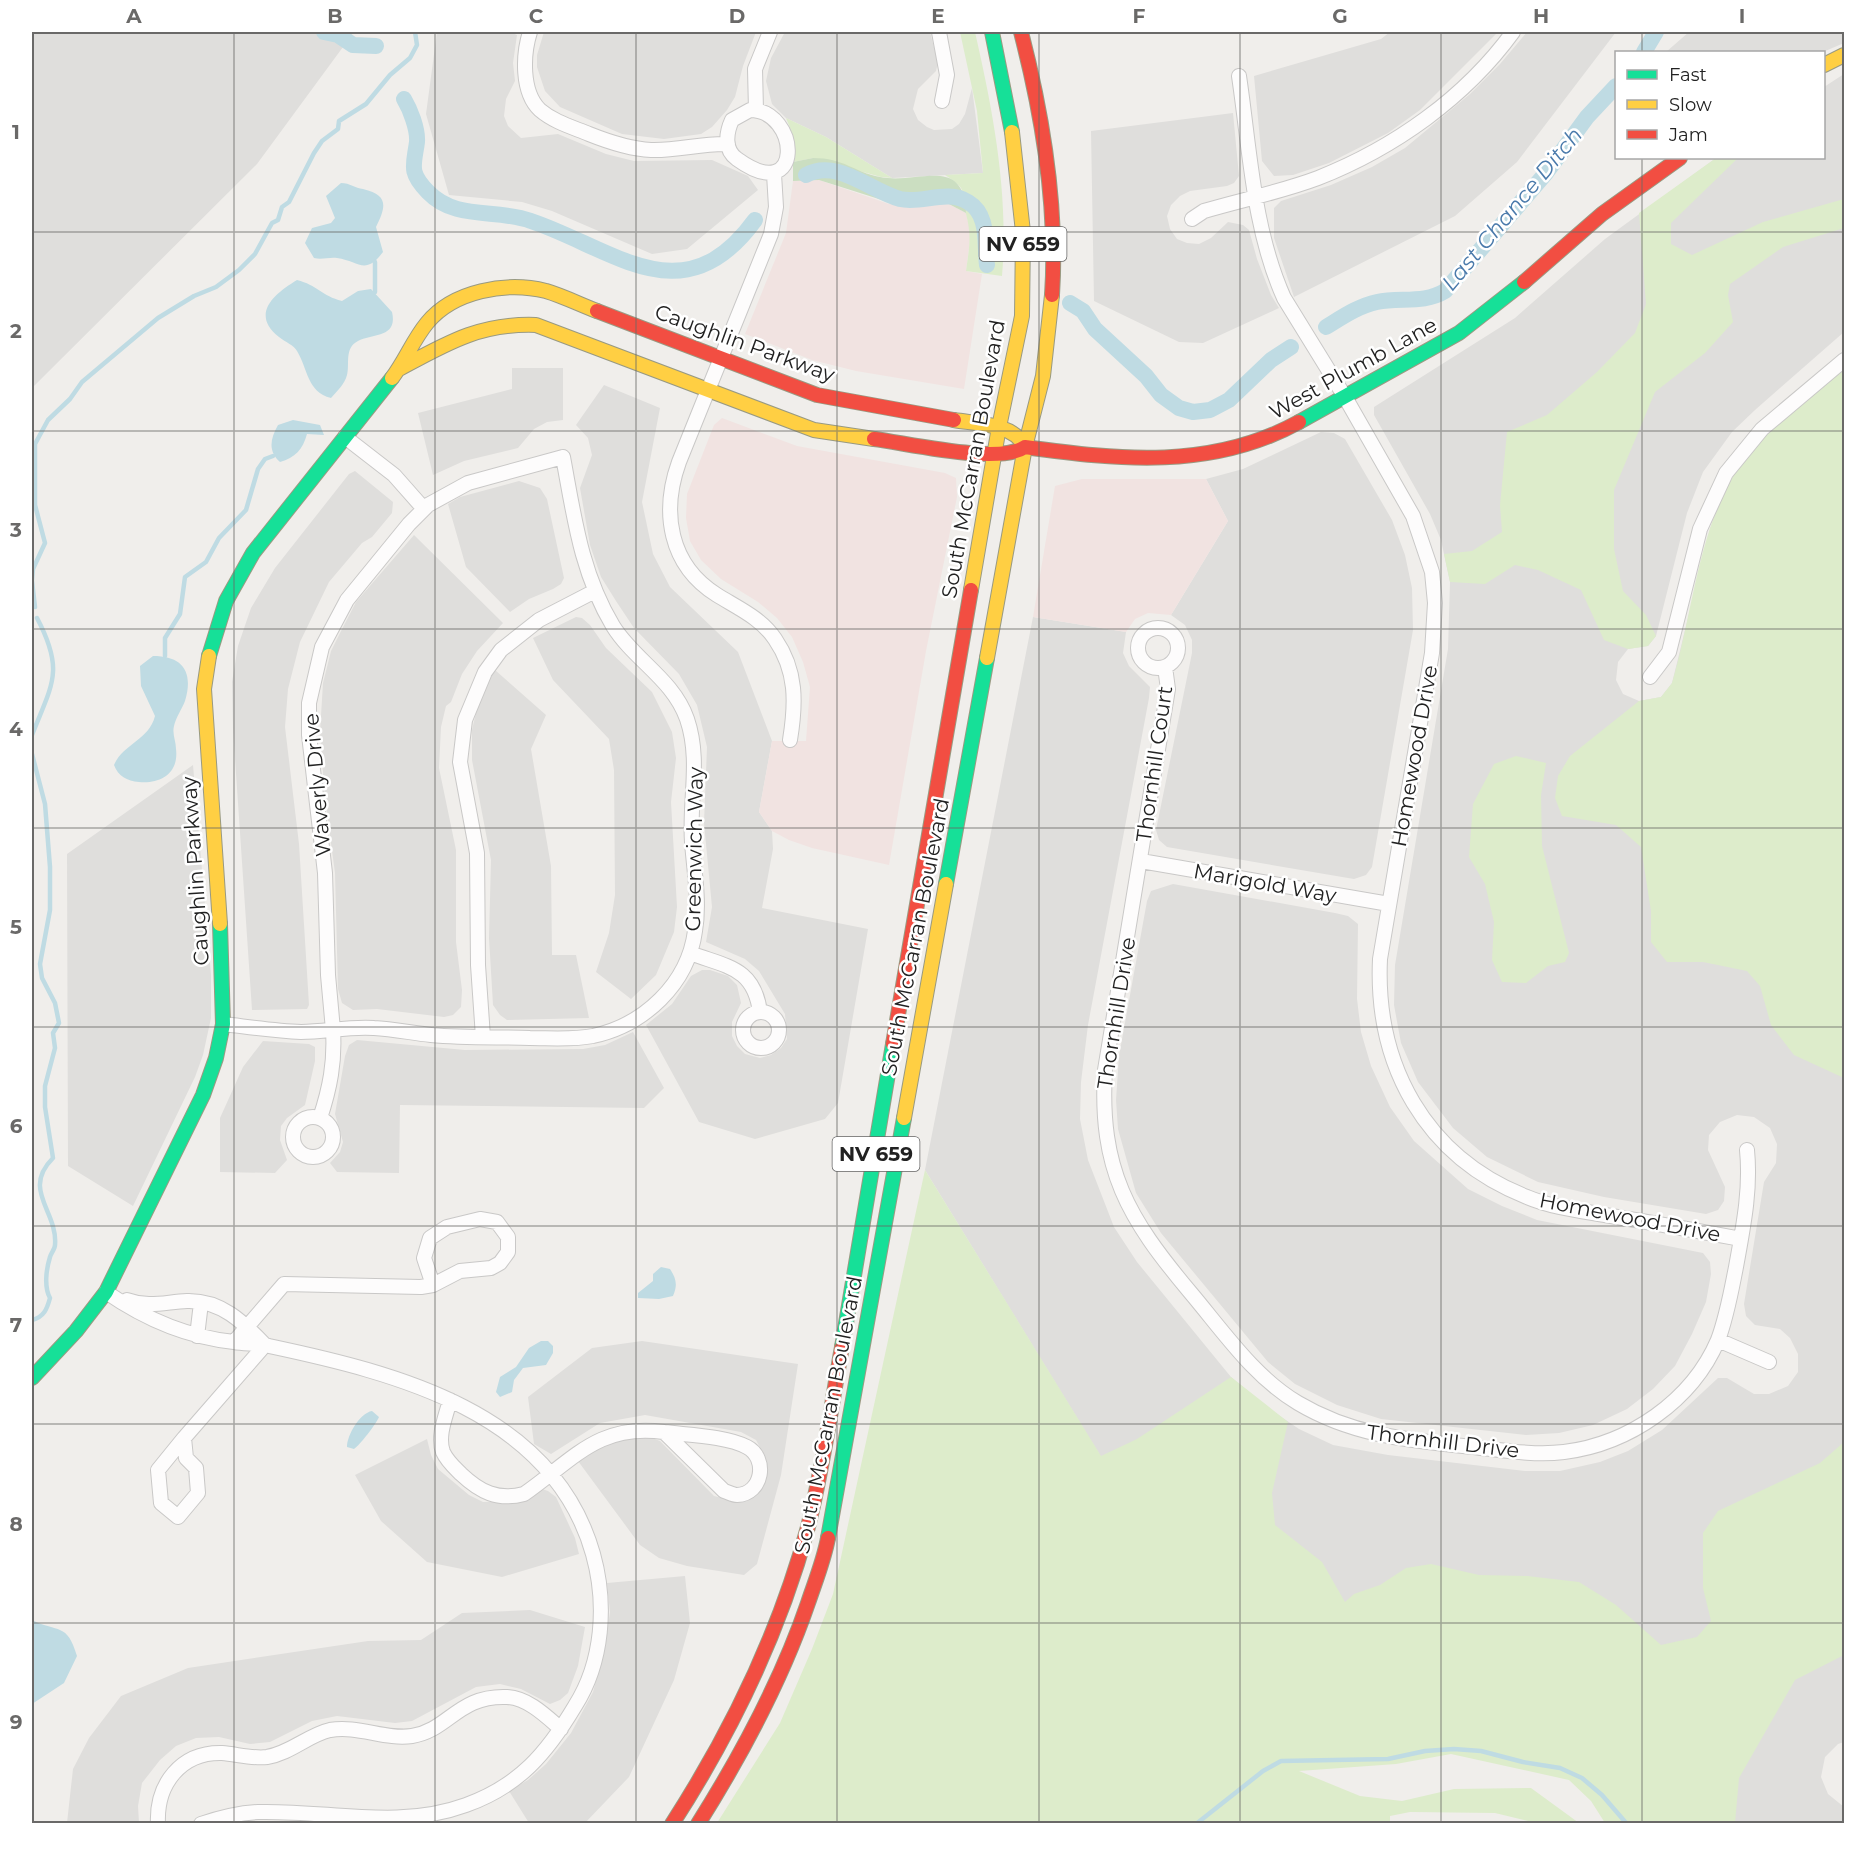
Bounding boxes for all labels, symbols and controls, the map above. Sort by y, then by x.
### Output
text: A [125,4,142,28]
text: B [327,4,343,28]
text: C [529,4,544,28]
text: D [729,4,745,28]
text: E [931,4,945,28]
text: F [1133,4,1146,28]
text: G [1332,4,1348,28]
text: H [1533,4,1549,28]
text: I [1739,4,1745,28]
legend [1615,51,1825,159]
text: Fast [1669,64,1707,86]
text: Slow [1669,94,1712,116]
text: 1 [12,120,20,144]
water label: Last Chance Ditch [1436,122,1588,296]
text: Jam [1668,124,1708,146]
road number: NV 659 [980,227,1066,261]
street label: Caughlin Parkway [652,299,839,387]
street label: West Plumb Lane [1265,312,1441,424]
street label: South McCarran Boulevard [936,318,1010,600]
text: 2 [10,319,22,343]
text: 3 [9,518,22,542]
street label: Homewood Drive [1386,663,1442,849]
street label: Thornhill Court [1131,684,1177,844]
street label: Waverly Drive [298,712,336,858]
text: 4 [9,717,23,741]
street label: Greenwich Way [680,766,708,932]
street label: Caughlin Parkway [176,775,214,966]
street label: South McCarran Boulevard [876,796,954,1078]
street label: Marigold Way [1192,858,1339,908]
text: 5 [10,915,22,939]
street label: Thornhill Drive [1092,935,1140,1091]
text: 6 [10,1114,23,1138]
road number: NV 659 [832,1137,920,1171]
street label: Homewood Drive [1537,1187,1723,1247]
street label: South McCarran Boulevard [789,1274,867,1556]
text: 7 [10,1313,22,1337]
street label: Thornhill Drive [1365,1419,1521,1463]
text: 8 [9,1512,23,1536]
text: 9 [10,1710,22,1734]

